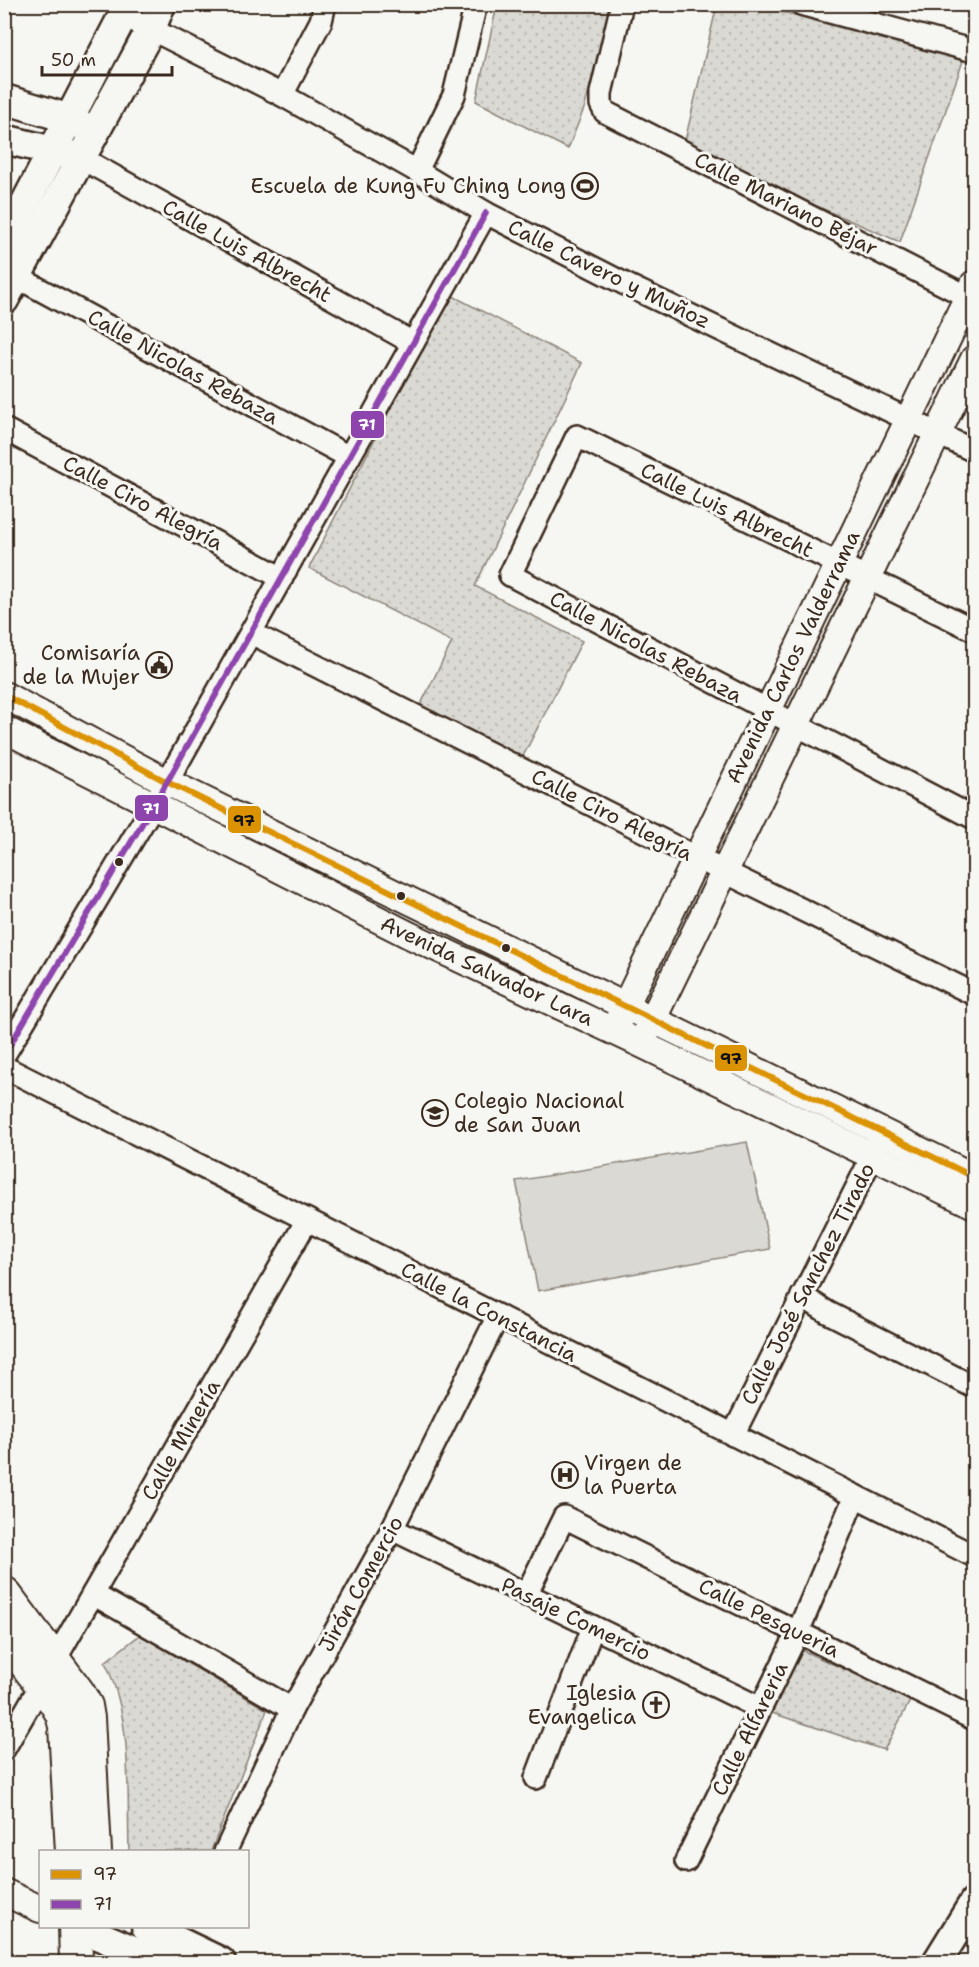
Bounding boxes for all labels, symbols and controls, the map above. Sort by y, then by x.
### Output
scale bar [42,39,172,77]
text: 50 m [51,48,96,72]
street label: Calle Mariano Béjar [689,146,883,262]
sports icon: Escuela de Kung Fu Ching Long [570,171,600,201]
place label: Escuela de Kung Fu Ching Long [251,172,566,200]
street label: Calle Luis Albrecht [157,193,337,309]
street label: Calle Cavero y Muñoz [503,213,715,335]
street label: Calle Nicolas Rebaza [83,303,283,431]
line badge: 71 [350,410,385,439]
text: 71 [358,414,376,435]
street label: Calle Ciro Alegría [58,449,228,557]
street label: Calle Luis Albrecht [636,456,818,564]
street label: Avenida Carlos Valderrama [719,526,867,788]
street label: Calle Nicolas Rebaza [545,584,747,710]
place label: Comisaría de la Mujer [22,639,140,691]
public building icon: Comisaría de la Mujer [144,650,174,680]
street label: Calle Ciro Alegría [527,762,697,868]
line badge: 71 [134,794,169,822]
text: 71 [142,798,160,819]
line badge: 97 [227,805,262,834]
text: 97 [233,810,255,831]
unlabelled marker [113,856,125,868]
unlabelled marker [395,890,407,902]
street label: Avenida Salvador Lara [376,909,598,1033]
unlabelled marker [500,942,512,954]
line badge: 97 [714,1044,748,1072]
text: 97 [720,1048,742,1069]
place label: Colegio Nacional de San Juan [454,1087,625,1139]
school or university icon: Colegio Nacional de San Juan [420,1098,450,1128]
street label: Calle José Sanchez Tirado [735,1158,881,1410]
street label: Calle la Constancia [396,1255,582,1369]
street label: Calle Minería [135,1375,227,1505]
place label: Virgen de la Puerta [584,1449,682,1501]
hospital icon: Virgen de la Puerta [550,1460,580,1490]
street label: Jirón Comercio [312,1511,410,1657]
street label: Pasaje Comercio [496,1571,656,1667]
street label: Calle Pesqueria [694,1572,844,1664]
street label: Calle Alfareria [705,1657,795,1801]
place label: Iglesia Evangelica [528,1679,636,1731]
church icon: Iglesia Evangelica [641,1690,671,1720]
legend [39,1850,249,1928]
text: 97 [93,1862,117,1886]
text: 71 [93,1892,112,1916]

